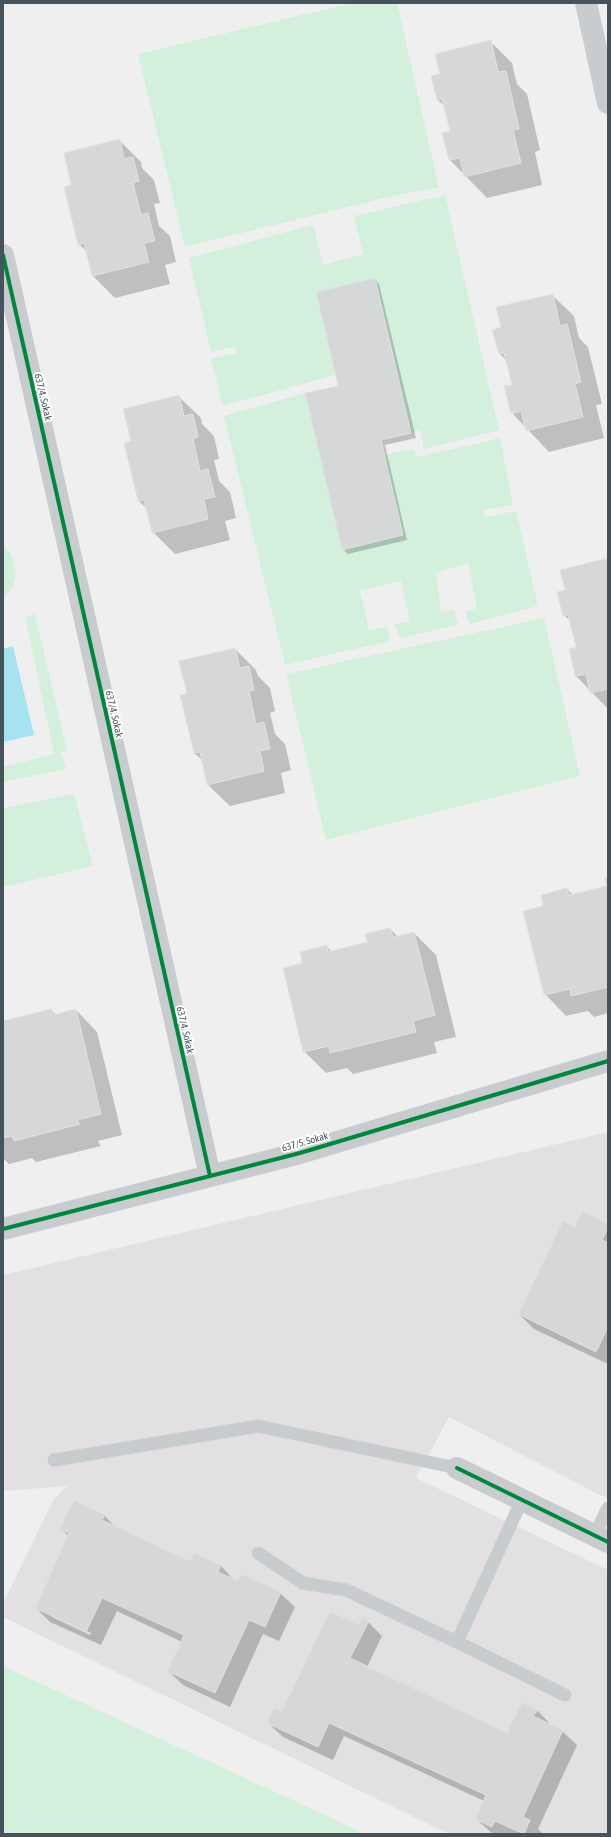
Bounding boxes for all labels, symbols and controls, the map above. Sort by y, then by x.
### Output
street label: 637/4. Sokak [32,372,54,422]
street label: 637/4. Sokak [103,689,125,739]
street label: 637/4. Sokak [174,1005,196,1055]
street label: 637/5. Sokak [280,1130,330,1154]

